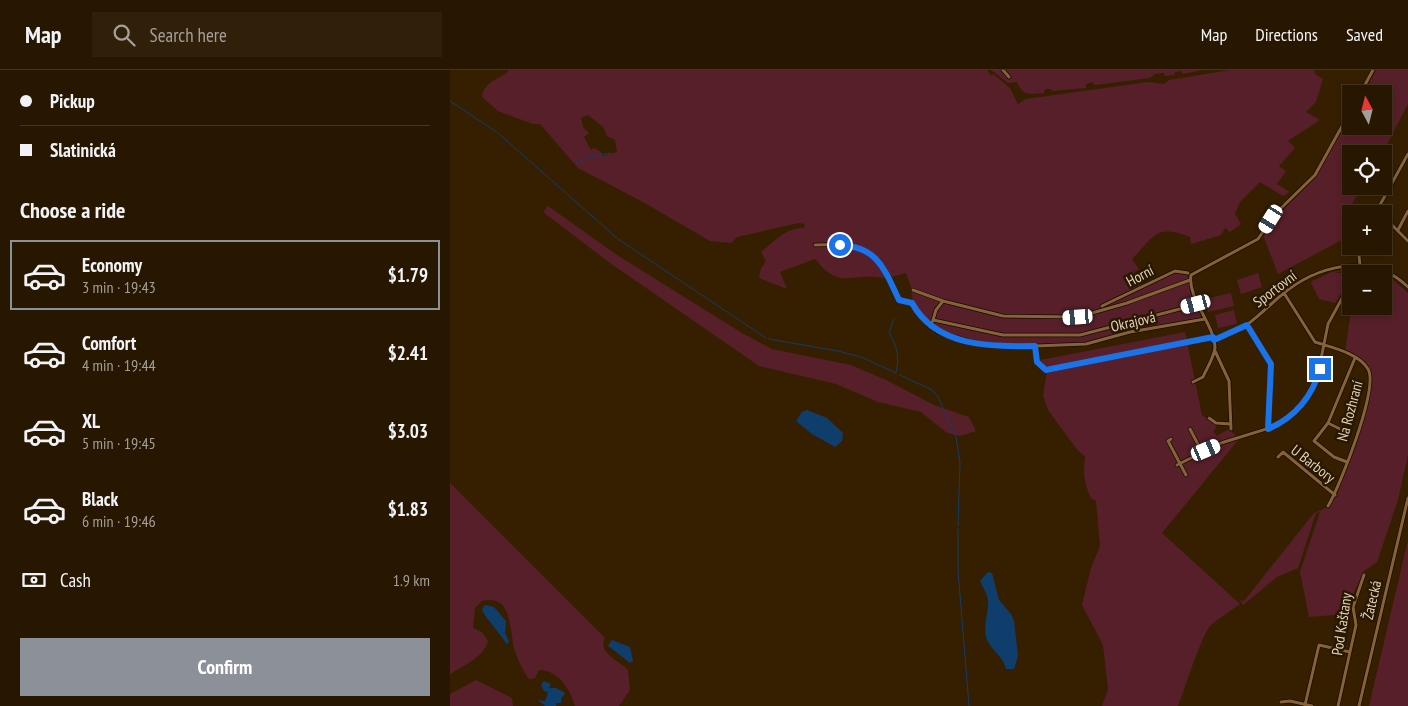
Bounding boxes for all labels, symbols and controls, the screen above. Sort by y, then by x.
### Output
search box [92,12,442,57]
text: Map [25,19,62,50]
icon: search [110,21,138,49]
text: Search here [150,23,227,47]
text: Map [1201,23,1227,46]
text: Directions [1255,23,1318,46]
text: Saved [1346,23,1383,46]
north arrow [1342,85,1392,135]
map controls [1342,85,1392,315]
text: Pickup [50,89,95,113]
text: Slatinická [50,138,116,162]
button: locate [1342,145,1392,195]
text: Choose a ride [20,196,125,224]
car [1256,202,1285,236]
button: + [1342,205,1392,255]
route start [829,234,851,256]
icon: car [22,253,67,298]
text: Economy [82,253,142,277]
street label: Horní [1123,260,1157,291]
text: $1.79 [388,263,428,287]
button: − [1342,265,1392,315]
street label: Sportovní [1249,266,1301,311]
text: 3 min · 19:43 [82,277,156,297]
car [1179,293,1212,315]
street label: Okrajová [1109,307,1157,336]
car [1062,308,1093,326]
icon: car [22,331,67,376]
text: Comfort [82,331,136,355]
text: $2.41 [388,341,428,365]
text: 4 min · 19:44 [82,355,156,375]
route end [1309,358,1331,380]
street label: Na Rozhraní [1332,378,1367,443]
icon: car [22,409,67,454]
text: XL [82,409,100,433]
text: $3.03 [388,419,428,443]
text: 5 min · 19:45 [82,433,156,453]
car [1189,437,1222,463]
street label: U Barbory [1287,440,1339,487]
icon: car [22,487,67,532]
text: Black [82,487,118,511]
text: $1.83 [388,497,428,521]
text: 6 min · 19:46 [82,511,156,531]
icon: cash [20,566,48,594]
text: Cash [60,568,91,592]
text: 1.9 km [393,570,430,590]
street label: Žatecká [1358,578,1385,621]
street label: Pod Kaštany [1327,591,1356,657]
button: Confirm [20,638,430,696]

